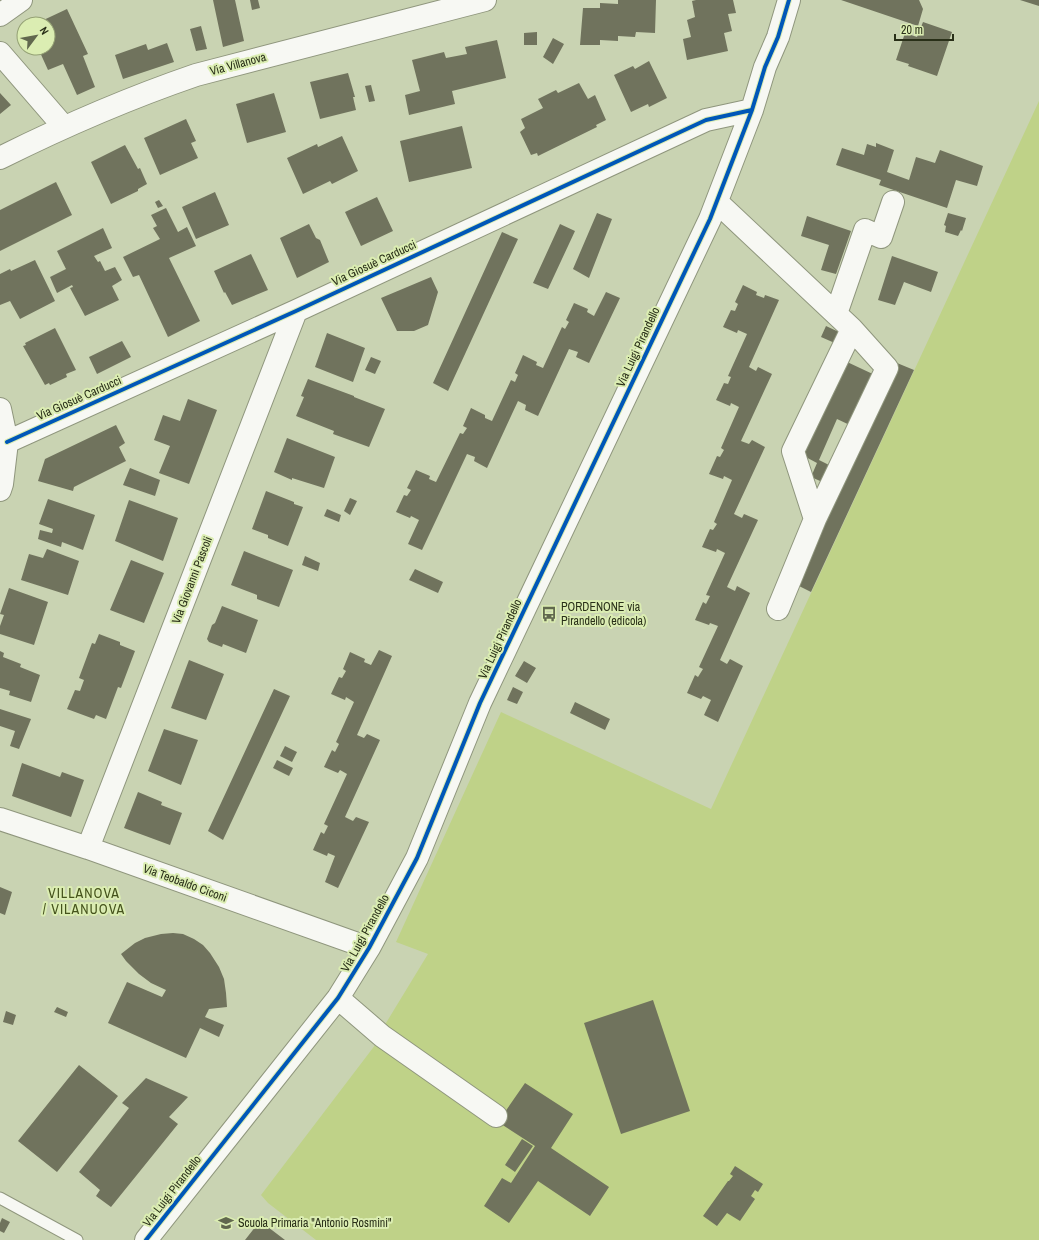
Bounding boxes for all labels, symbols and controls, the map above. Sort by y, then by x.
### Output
north arrow [16,16,56,56]
scale bar [895,16,953,42]
text: 20 m [901,22,923,38]
text: N [37,24,52,37]
street label: Via Villanova [208,49,268,79]
street label: Via Giosuè Carducci [329,236,419,290]
street label: Via Luigi Pirandello [613,305,663,389]
street label: Via Giosuè Carducci [34,372,124,424]
street label: Via Giovanni Pascoli [168,534,216,626]
street label: Via Luigi Pirandello [475,597,525,681]
place label: PORDENONE via Pirandello (edicola) [561,599,646,629]
bus stop icon: PORDENONE via Pirandello (edicola) [540,605,558,623]
street label: Via Teobaldo Ciconi [141,860,229,906]
district label: VILLANOVA / VILANUOVA [43,884,125,918]
street label: Via Luigi Pirandello [337,891,393,975]
street label: Via Luigi Pirandello [139,1152,205,1230]
school or university icon: Scuola Primaria "Antonio Rosmini" [217,1214,235,1232]
place label: Scuola Primaria "Antonio Rosmini" [238,1215,392,1231]

